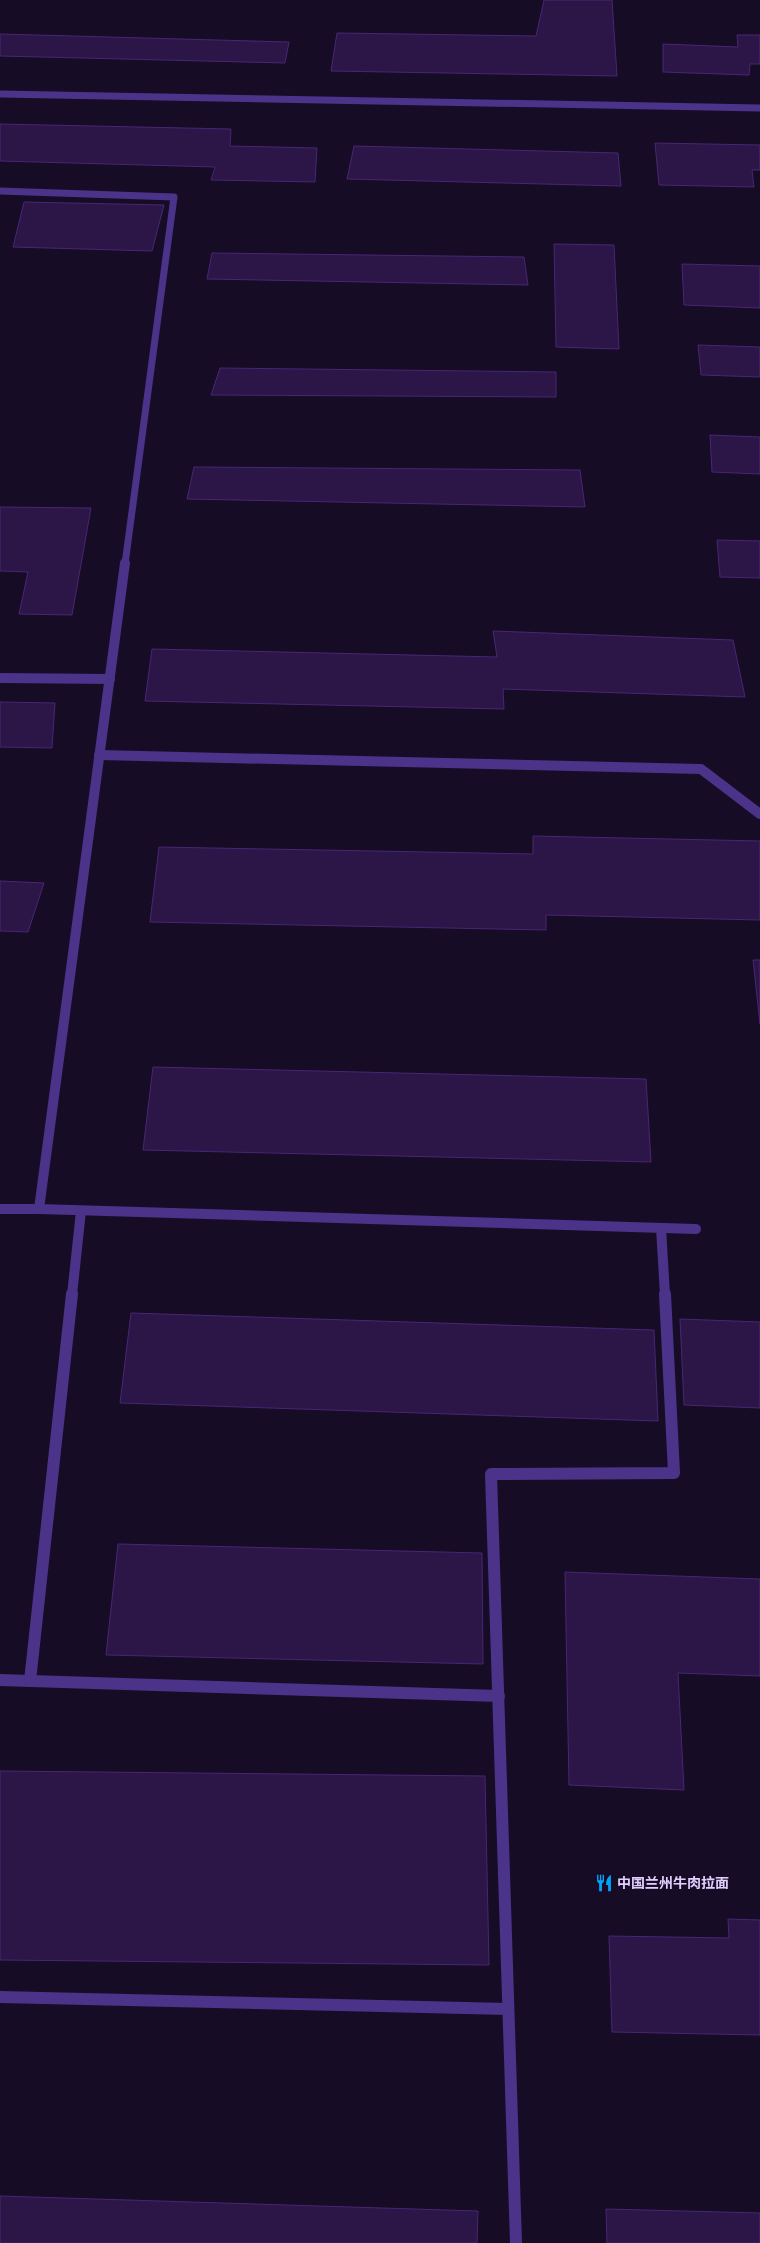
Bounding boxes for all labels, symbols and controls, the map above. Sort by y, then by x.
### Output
restaurant icon: 中国兰州牛肉拉面 [594,1873,614,1893]
place label: 中国兰州牛肉拉面 [617,1875,729,1891]

